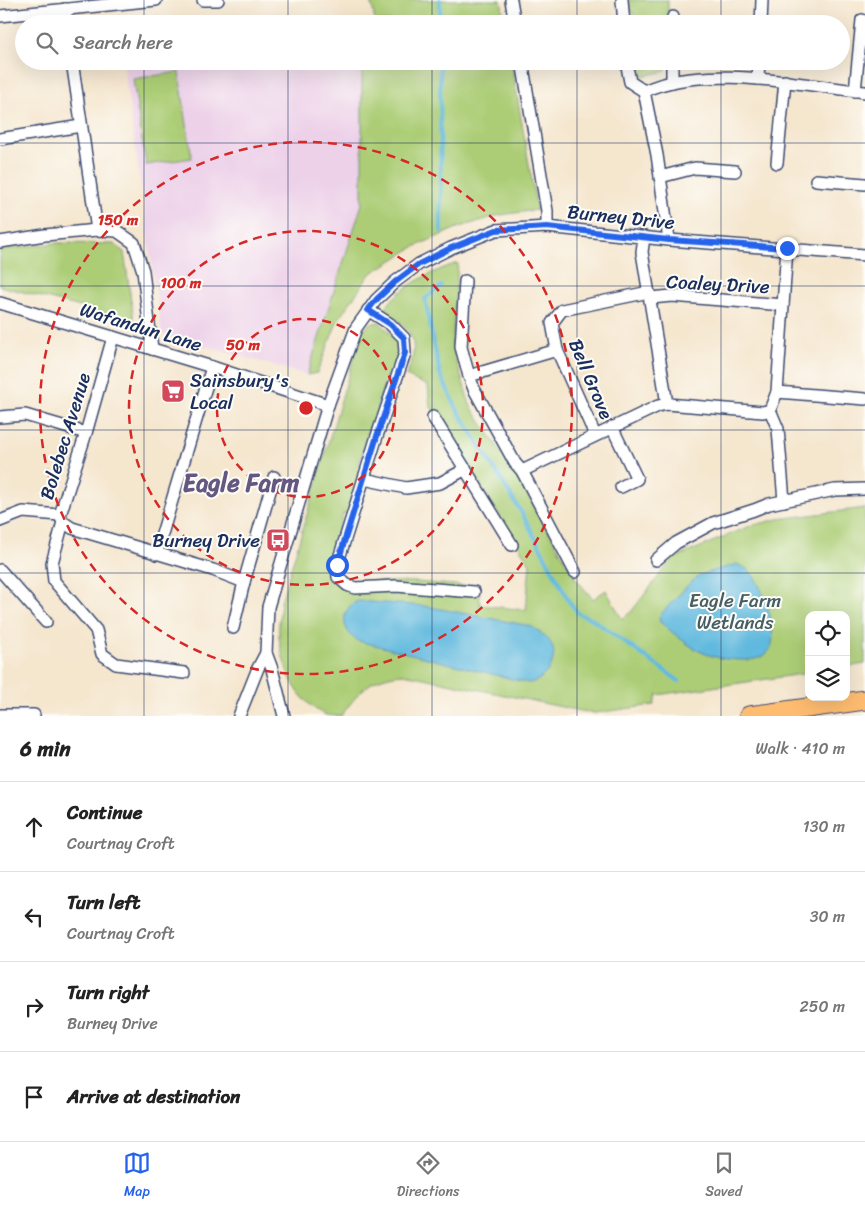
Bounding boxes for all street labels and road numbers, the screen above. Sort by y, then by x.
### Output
street label: Burney Drive [566,195,676,239]
street label: Coaley Drive [665,265,771,303]
street label: Wafandun Lane [76,293,206,361]
street label: Bell Grove [559,334,623,424]
street label: Bolebec Avenue [30,368,100,504]

